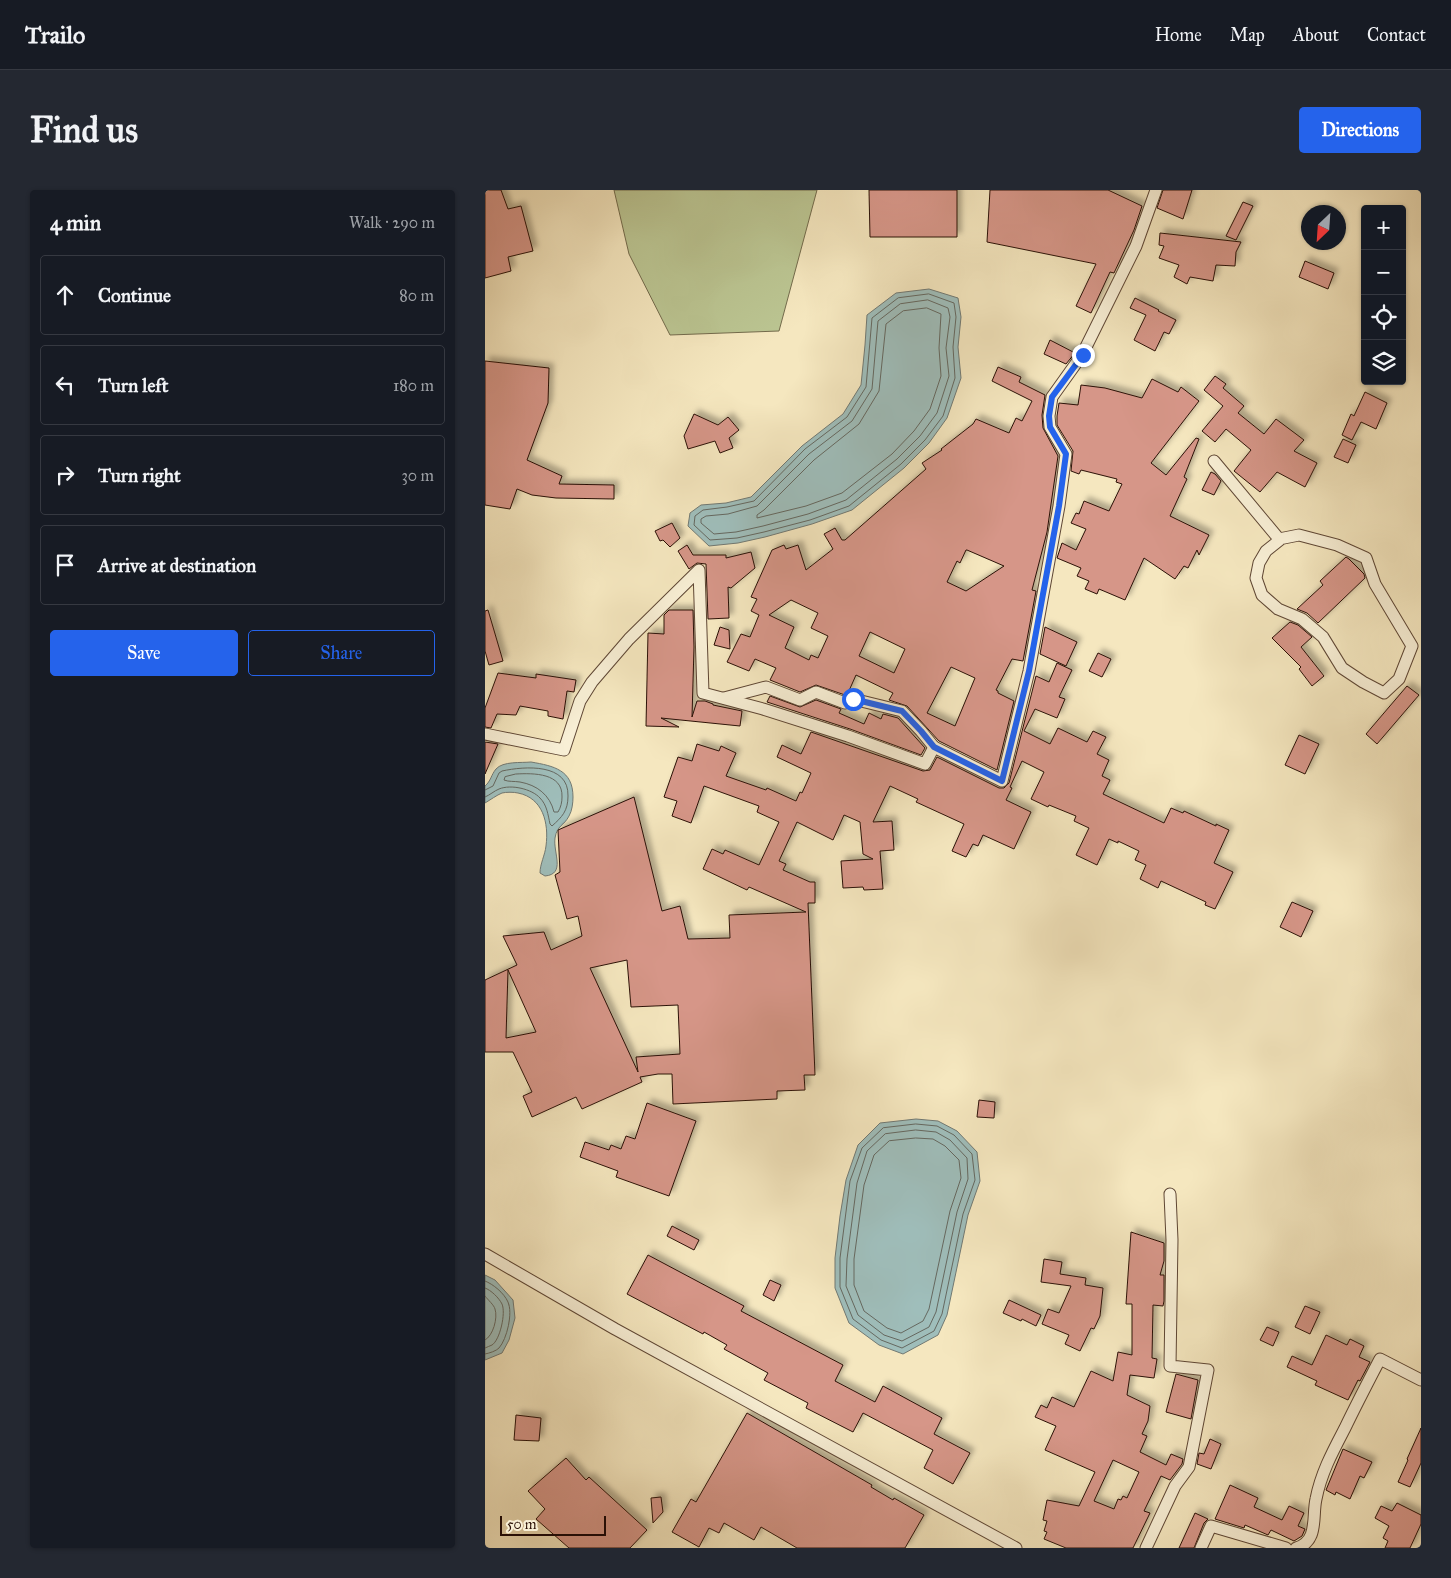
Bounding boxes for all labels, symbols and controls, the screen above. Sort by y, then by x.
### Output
text: Trailo [25,20,85,50]
text: Home [1155,24,1202,46]
text: Map [1230,24,1265,46]
text: About [1293,24,1339,46]
text: Contact [1367,24,1426,46]
button: Directions [1299,107,1421,153]
text: Find us [30,109,138,152]
north arrow [1301,205,1346,250]
map controls [1361,205,1406,385]
button: + [1361,205,1406,250]
text: 4 min [50,210,101,236]
text: Walk · 290 m [349,213,435,232]
button: − [1361,250,1406,295]
icon: ahead [51,281,79,309]
text: Continue [98,284,171,307]
text: 80 m [399,286,434,305]
button: locate [1361,295,1406,340]
button: layers [1361,340,1406,385]
route end [1072,344,1095,367]
icon: left [51,371,79,399]
text: Turn left [98,374,168,397]
text: 180 m [393,376,434,395]
icon: right [51,461,79,489]
text: Turn right [98,464,181,487]
text: 30 m [401,466,434,485]
icon: arrive [51,551,79,579]
text: Arrive at destination [98,554,256,577]
button: Save [50,630,238,676]
button: Share [248,630,435,676]
route start [842,688,865,711]
scale bar [500,1513,606,1536]
text: 50 m [507,1516,536,1533]

